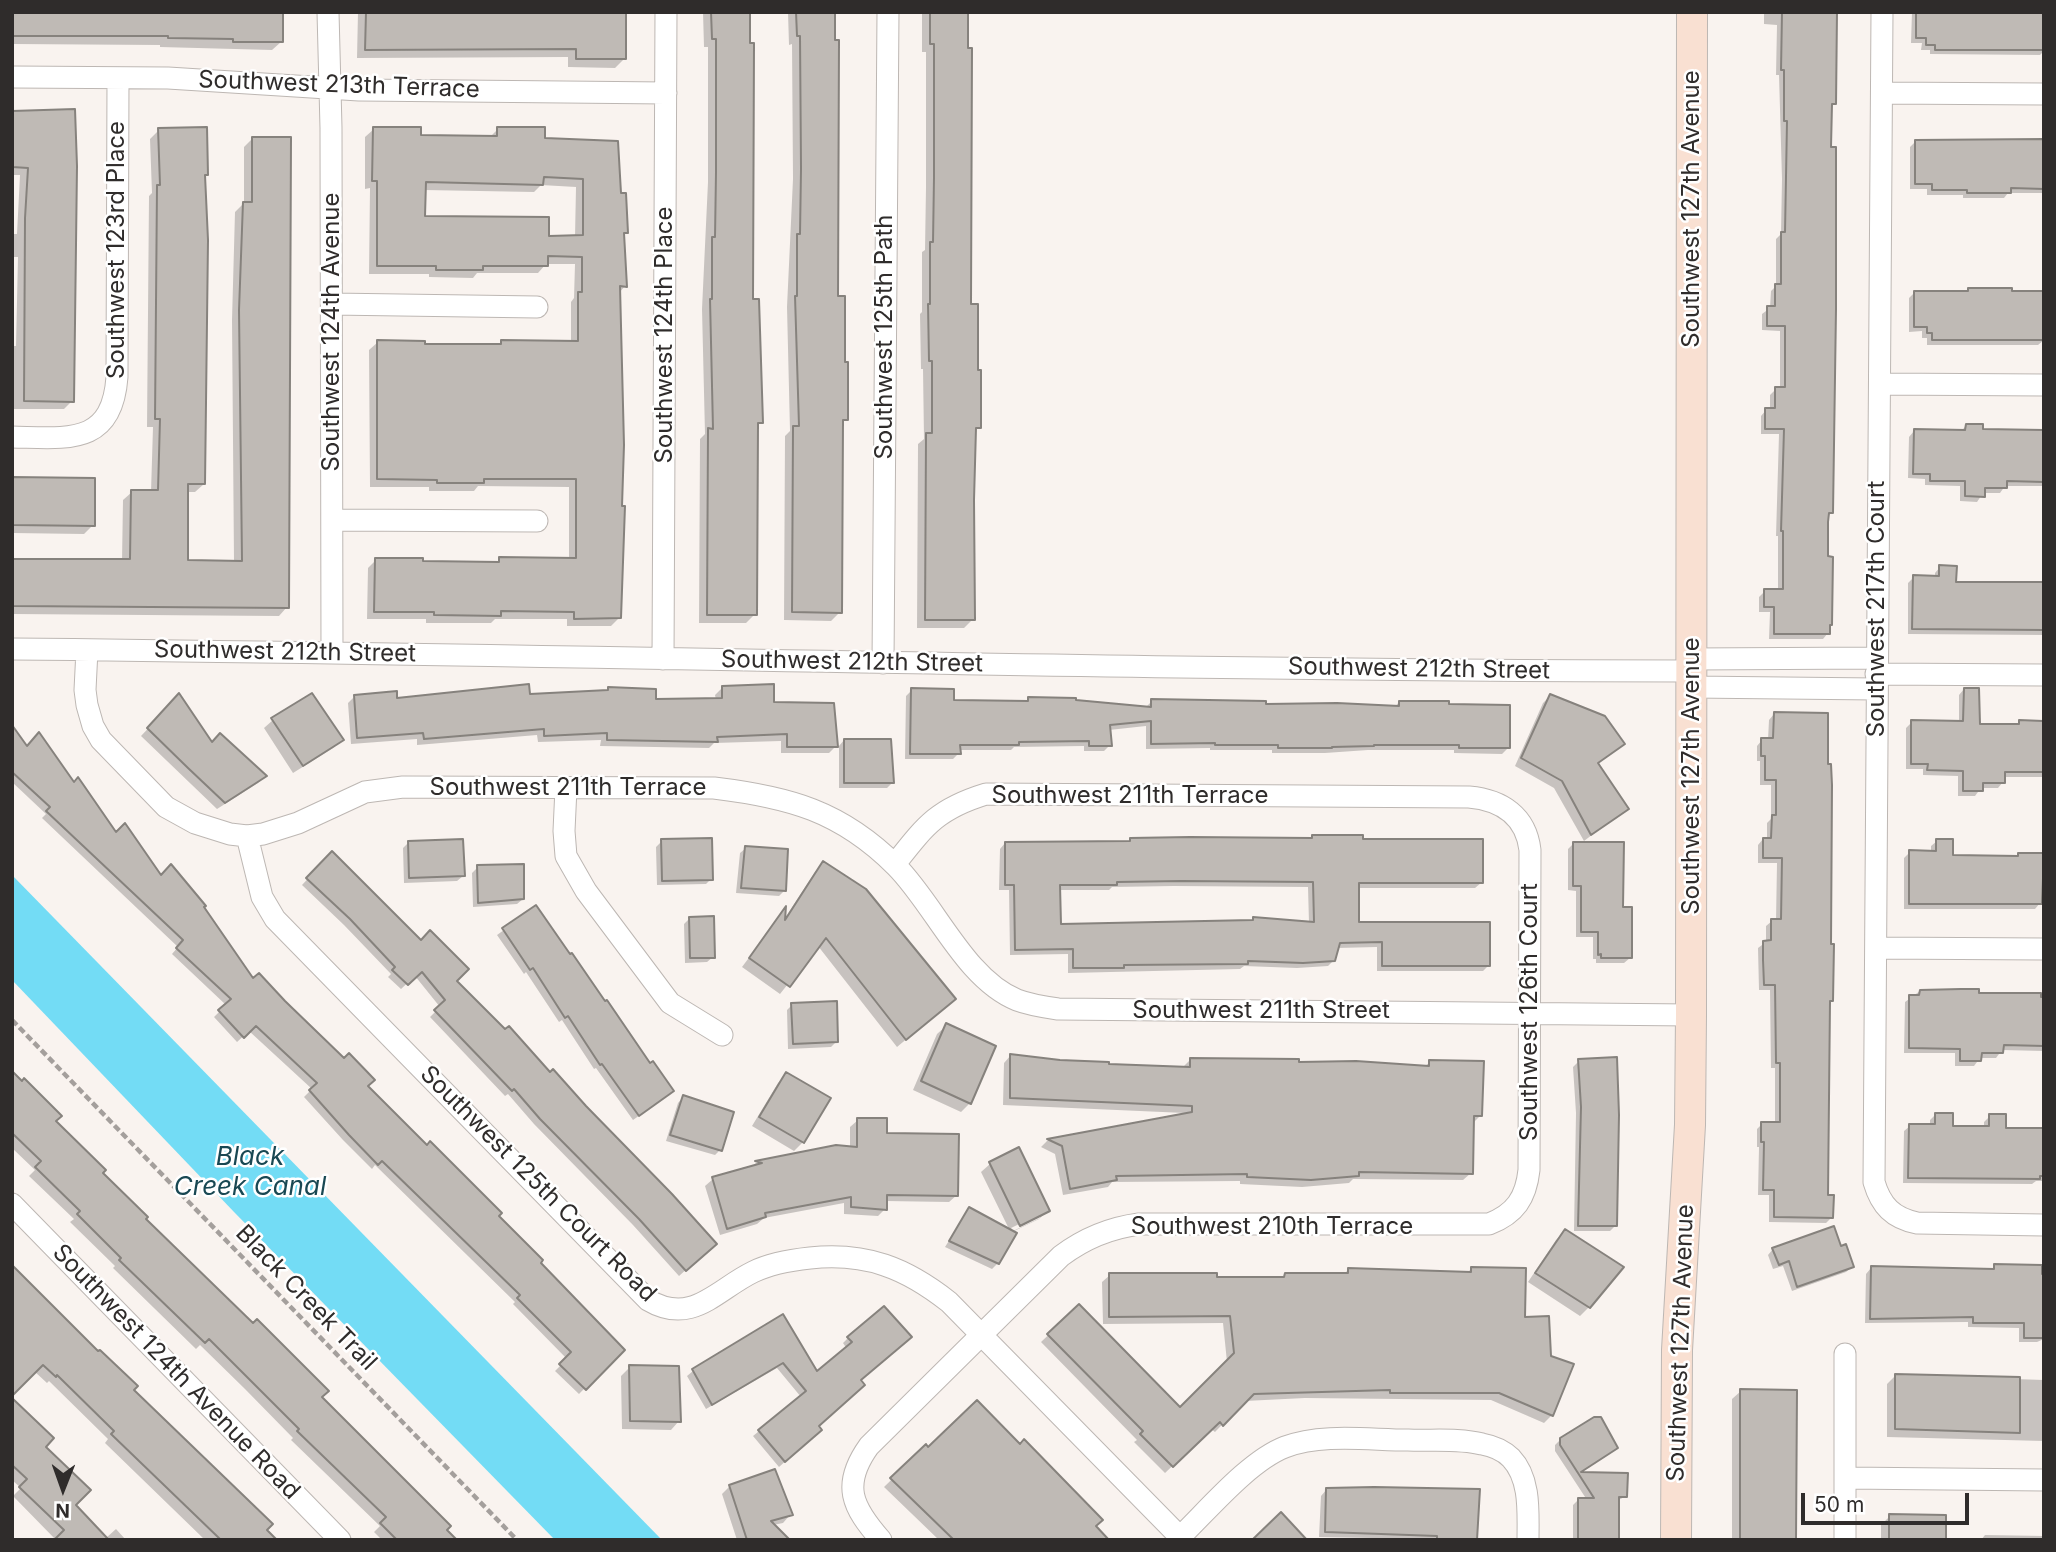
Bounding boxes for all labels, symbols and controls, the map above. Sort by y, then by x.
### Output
street label: Southwest 213th Terrace [198,66,480,104]
street label: Southwest 127th Avenue [1678,70,1706,348]
street label: Southwest 123rd Place [103,121,131,379]
street label: Southwest 124th Avenue [318,192,346,472]
street label: Southwest 124th Place [651,206,679,464]
street label: Southwest 125th Path [871,214,899,460]
street label: Southwest 217th Court [1863,481,1891,737]
street label: Southwest 212th Street [154,635,416,669]
street label: Southwest 127th Avenue [1678,637,1706,915]
street label: Southwest 212th Street [721,645,983,679]
street label: Southwest 212th Street [1288,652,1550,686]
street label: Southwest 211th Terrace [429,774,707,802]
street label: Southwest 211th Terrace [991,782,1269,810]
street label: Southwest 126th Court [1516,883,1544,1141]
street label: Southwest 211th Street [1132,997,1390,1025]
street label: Southwest 125th Court Road [414,1060,662,1308]
water label: Black Creek Canal [174,1141,326,1202]
street label: Southwest 127th Avenue [1662,1204,1700,1482]
street label: Southwest 210th Terrace [1131,1213,1413,1241]
street label: Black Creek Trail [229,1219,383,1377]
street label: Southwest 124th Avenue Road [46,1238,306,1506]
north arrow [28,1454,98,1524]
scale bar [1804,1478,1972,1522]
text: 50 m [1814,1492,1864,1517]
text: N [55,1499,70,1522]

